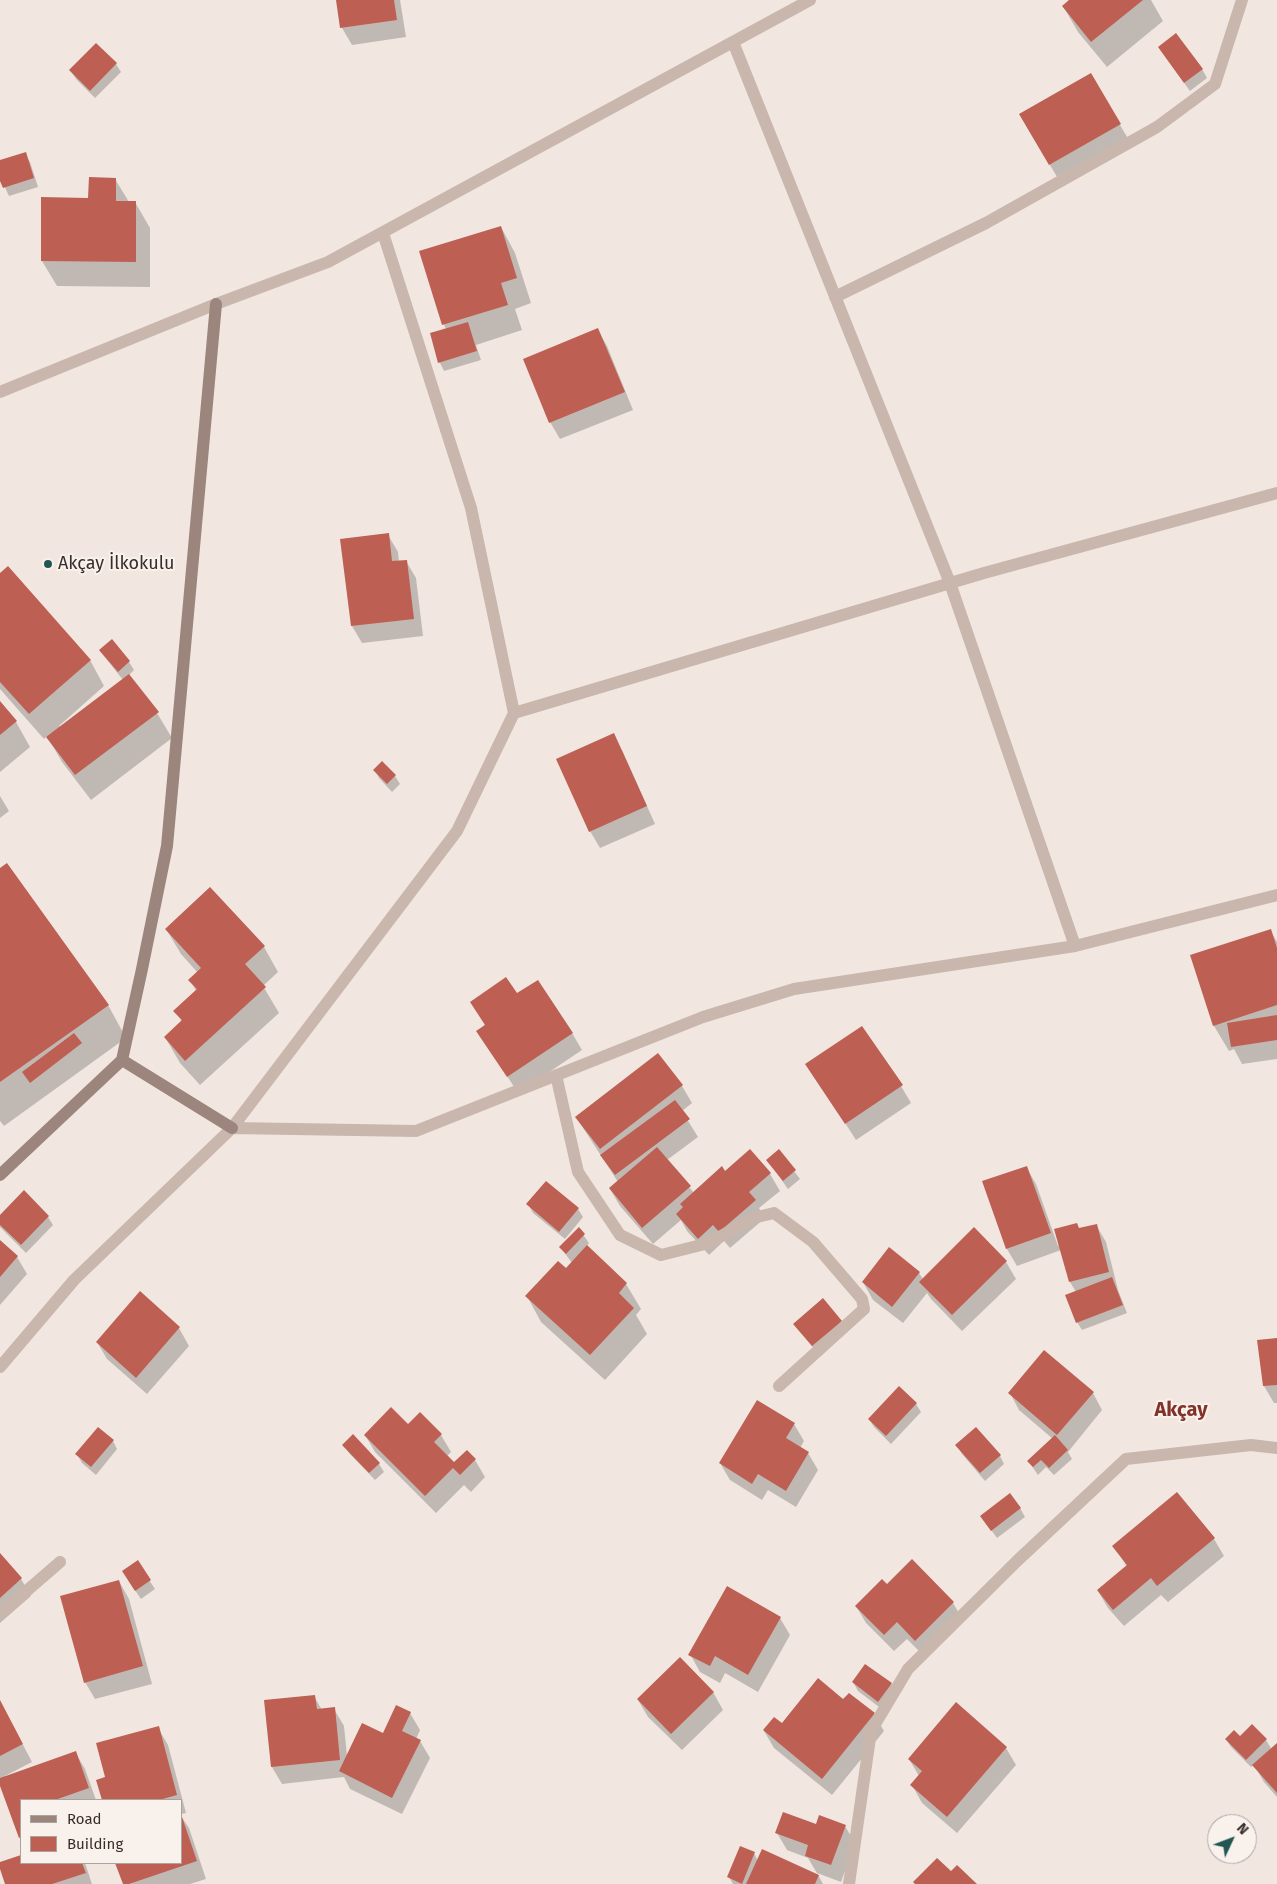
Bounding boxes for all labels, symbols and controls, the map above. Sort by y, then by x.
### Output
place label: Akçay İlkokulu [58,553,174,575]
marker: Akçay İlkokulu [42,558,54,570]
district label: Akçay [1155,1398,1207,1422]
legend [20,1799,182,1864]
text: Road [67,1810,102,1828]
north arrow [1207,1814,1257,1864]
text: N [1233,1820,1252,1838]
text: Building [67,1835,123,1853]

